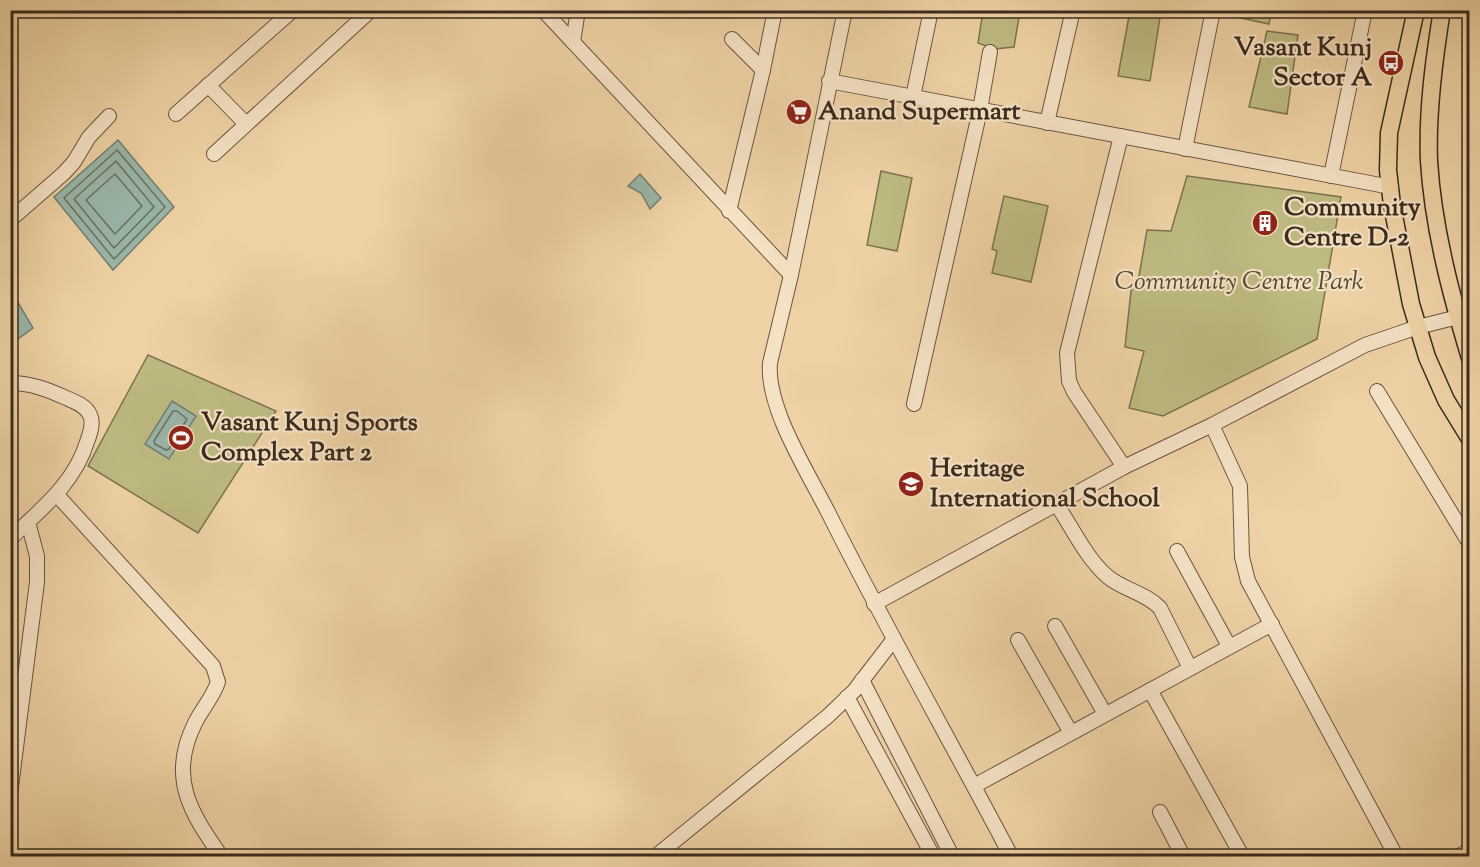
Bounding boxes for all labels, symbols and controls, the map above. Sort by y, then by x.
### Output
place label: Vasant Kunj Sector A [1234,30,1373,97]
bus stop icon: Vasant Kunj Sector A [1376,48,1406,78]
place label: Anand Supermart [818,94,1020,131]
supermarket icon: Anand Supermart [784,97,814,127]
place label: Community Centre D-2 [1284,190,1421,257]
building icon: Community Centre D-2 [1250,208,1280,238]
park label: Community Centre Park [1114,264,1364,301]
place label: Vasant Kunj Sports Complex Part 2 [201,405,418,472]
sports icon: Vasant Kunj Sports Complex Part 2 [166,423,196,453]
place label: Heritage International School [930,451,1160,518]
school or university icon: Heritage International School [896,469,926,499]

